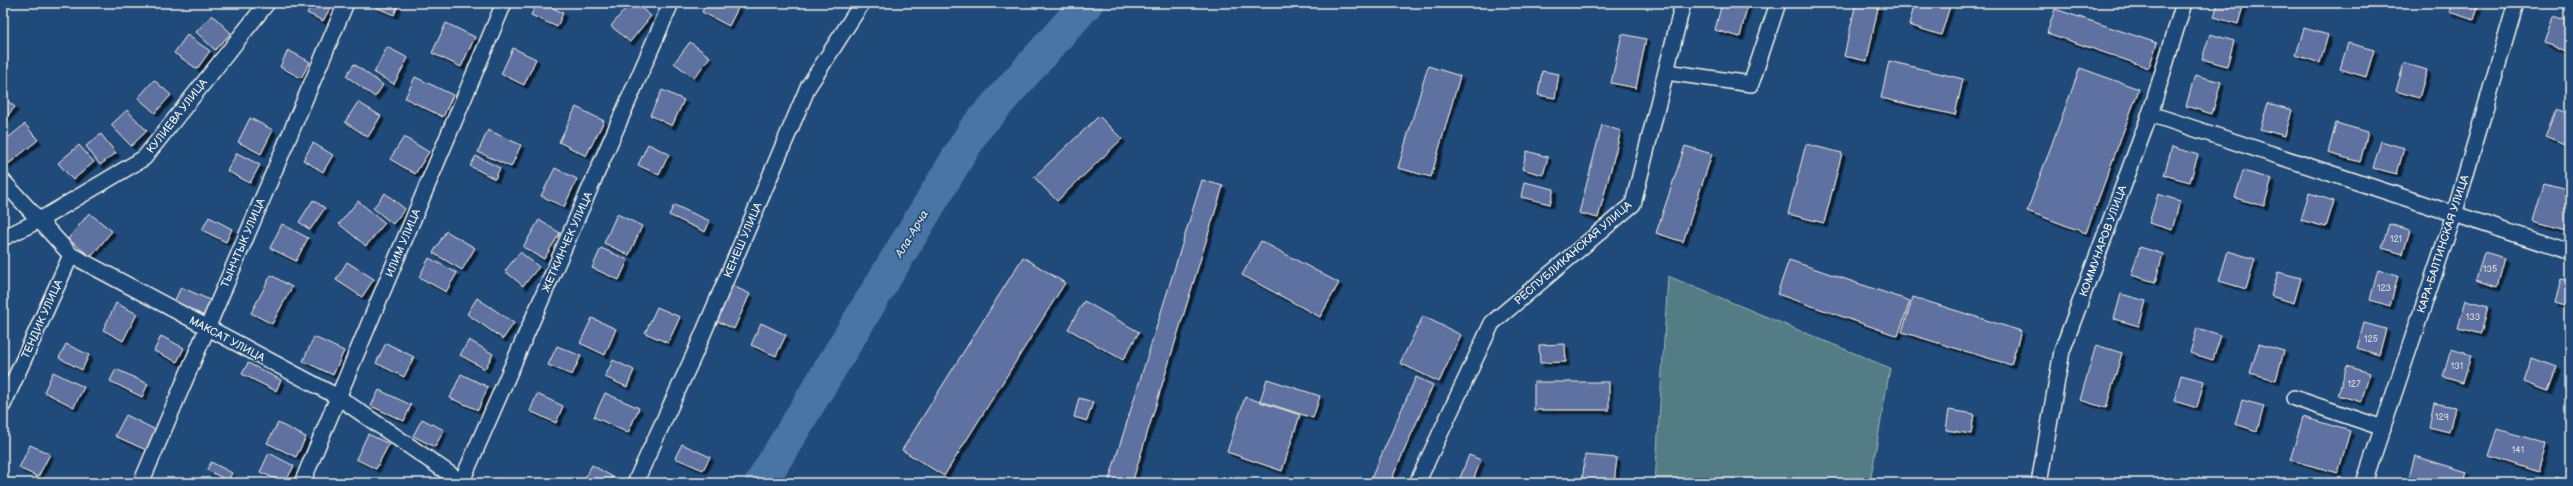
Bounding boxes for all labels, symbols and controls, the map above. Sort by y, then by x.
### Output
street label: КУЛИЕВА УЛИЦА [144,76,210,156]
street label: КАРА-БАЛТИНСКАЯ УЛИЦА [2414,173,2472,315]
street label: КОММУНАРОВ УЛИЦА [2077,183,2129,298]
street label: ЖЕТКИНЧЕК УЛИЦА [539,189,595,294]
street label: ТЫНЧТЫК УЛИЦА [218,196,268,290]
street label: РЕСПУБЛИКАНСКАЯ УЛИЦА [1512,198,1634,307]
street label: КЕНЕШ УЛИЦА [721,200,765,280]
street label: ИЛИМ УЛИЦА [383,207,423,279]
water label: Ала-Арча [891,207,932,261]
house number: 121 [2390,234,2402,245]
house number: 135 [2483,264,2497,275]
street label: ТЕНДИК УЛИЦА [19,277,65,361]
house number: 123 [2377,283,2392,294]
house number: 133 [2466,312,2481,323]
street label: МАКСАТ УЛИЦА [187,314,267,365]
house number: 125 [2364,334,2378,345]
house number: 131 [2451,361,2463,372]
house number: 127 [2347,379,2361,390]
house number: 129 [2435,412,2449,423]
house number: 141 [2512,445,2524,456]

